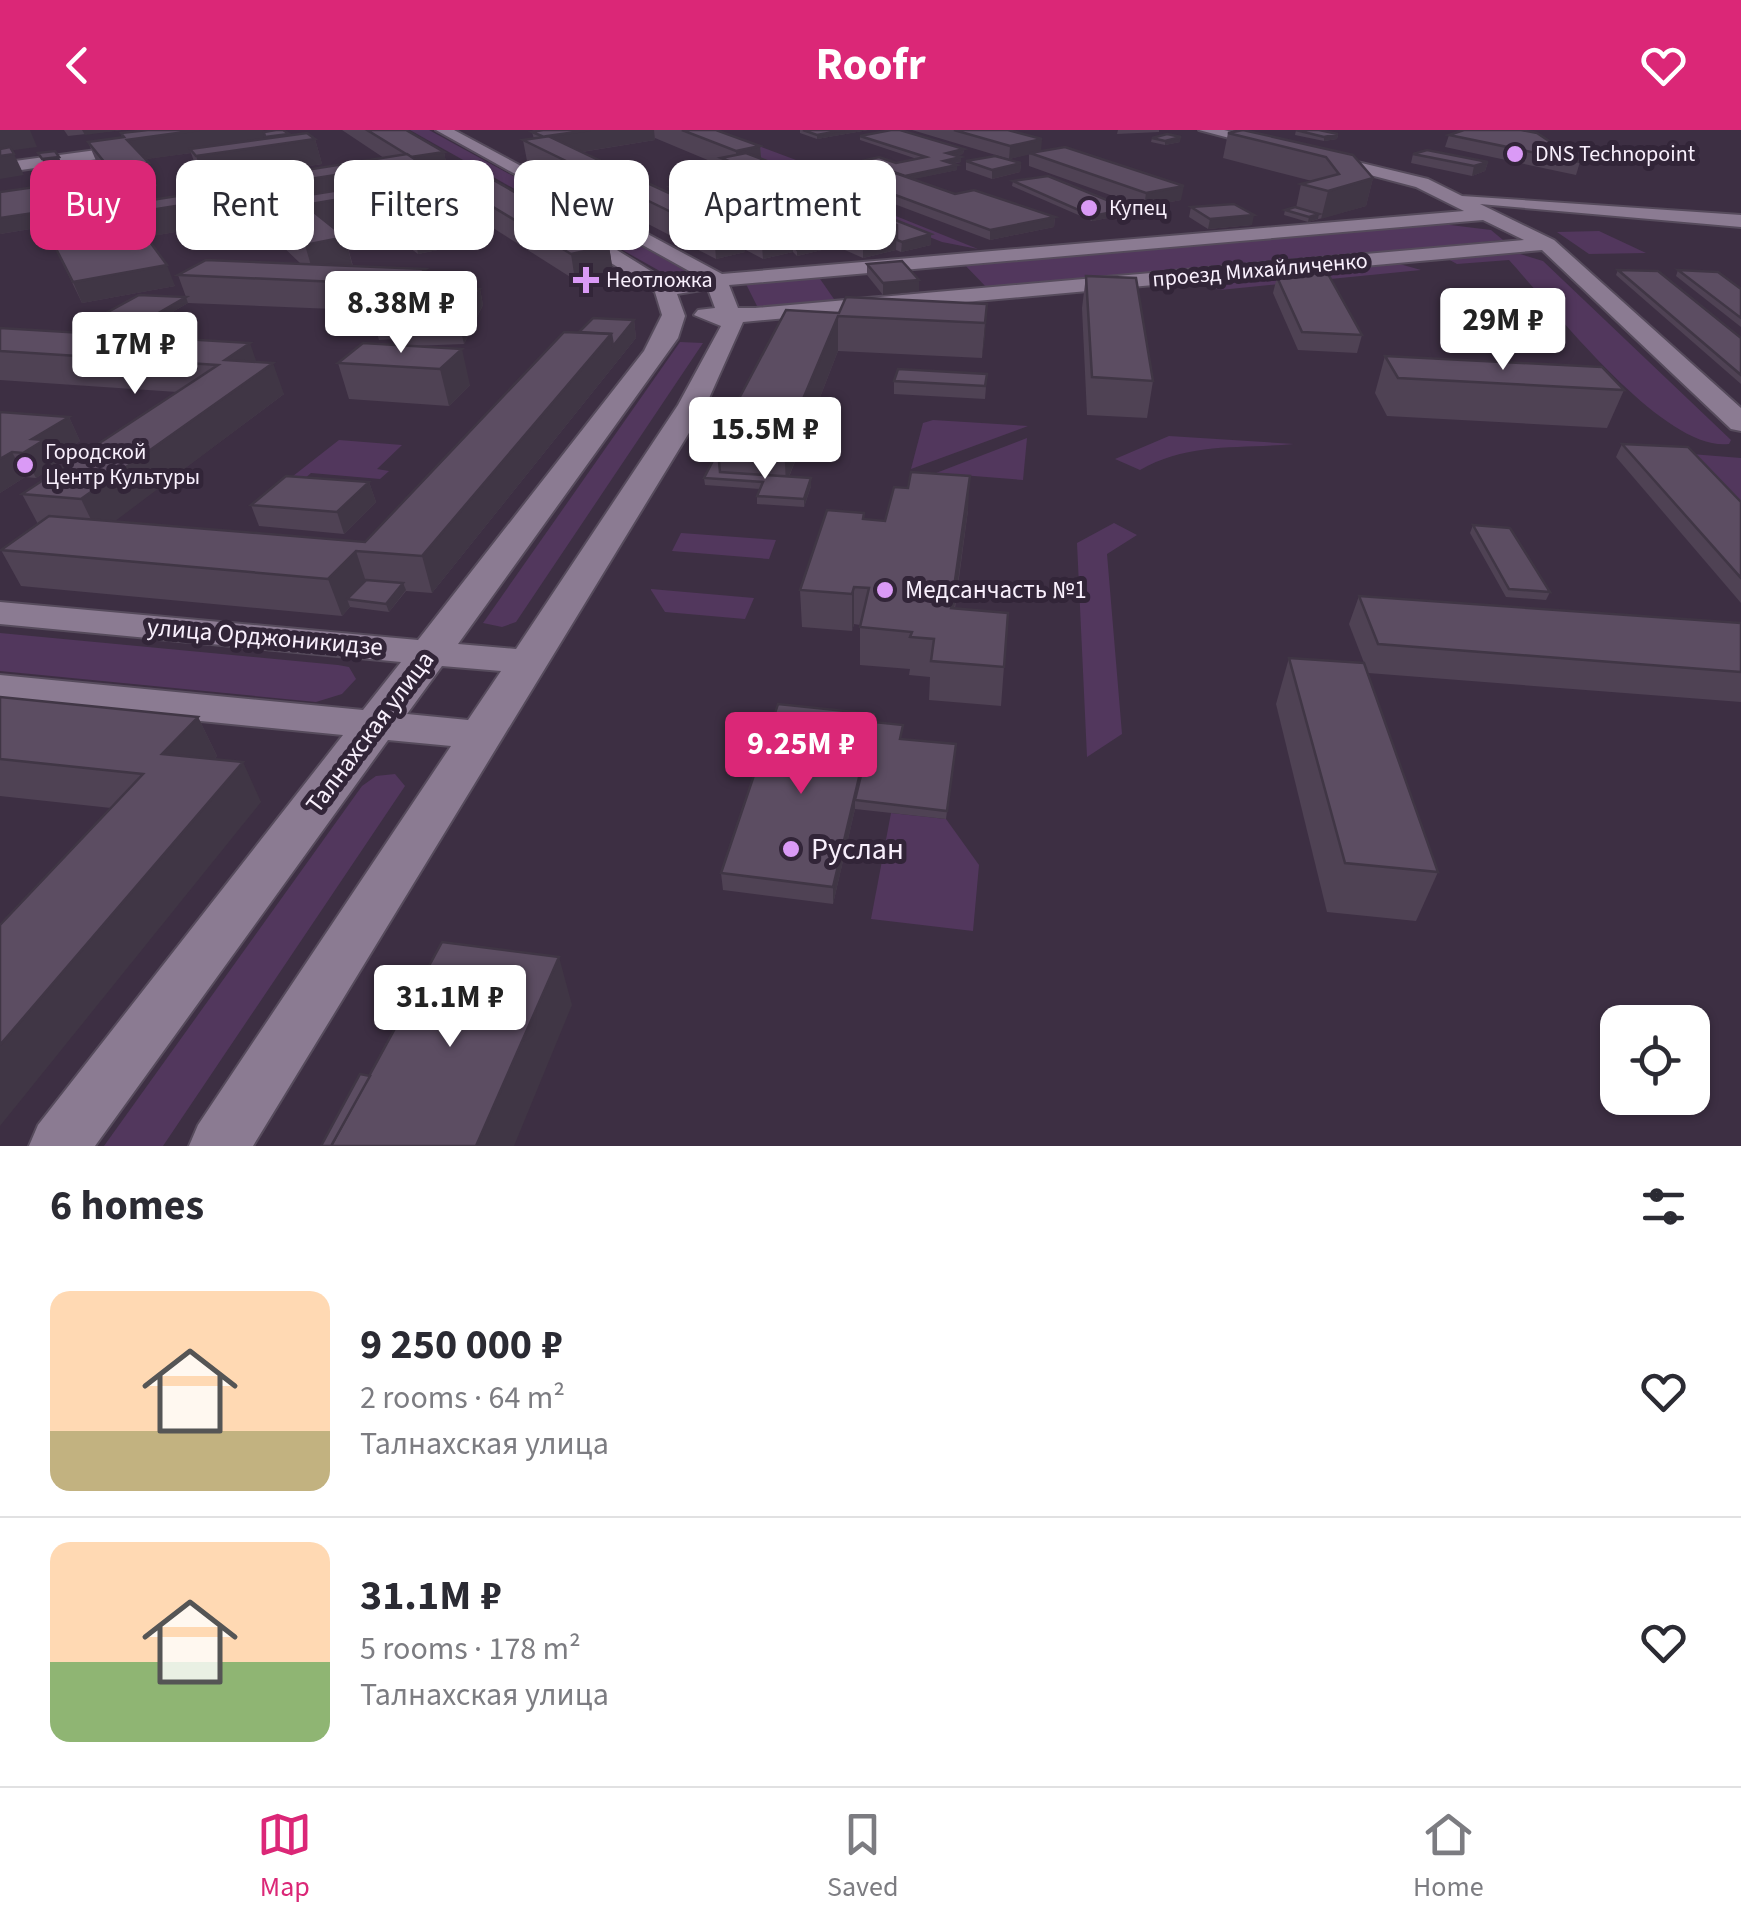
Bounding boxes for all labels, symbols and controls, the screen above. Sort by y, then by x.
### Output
text: Roofr [815,33,926,97]
icon: back [50,38,105,93]
icon: heart [1636,38,1691,93]
place label: DNS Technopoint [1535,138,1696,170]
marker: DNS Technopoint [1504,143,1526,165]
chip: Buy [30,160,156,250]
chip: Rent [176,160,314,250]
chip: Filters [334,160,494,250]
chip: New [514,160,649,250]
chip: Apartment [669,160,896,250]
place label: Купец [1109,192,1167,224]
marker: Купец [1078,197,1100,219]
street label: проезд Михайличенко [1151,245,1369,295]
place label: Неотложка [606,264,713,296]
marker: Неотложка [575,269,597,291]
pin: 8.38M ₽ [309,271,493,356]
text: 8.38M ₽ [347,280,455,326]
pin: 29M ₽ [1433,288,1573,373]
text: 29M ₽ [1462,297,1544,343]
pin: 17M ₽ [65,312,205,397]
text: 17M ₽ [94,321,176,367]
pin: 15.5M ₽ [673,397,857,482]
text: 15.5M ₽ [711,406,819,452]
place label: Городской Центр Культуры [45,436,200,493]
marker: Городской Центр Культуры [14,454,36,476]
place label: Медсанчасть №1 [905,572,1087,608]
marker: Медсанчасть №1 [874,579,896,601]
street label: улица Орджоникидзе [146,609,384,665]
street label: Талнахская улица [297,644,443,820]
pin: 9.25M ₽ [709,712,893,797]
text: 9.25M ₽ [747,721,855,767]
place label: Руслан [811,828,904,871]
marker: Руслан [780,838,802,860]
pin: 31.1M ₽ [358,965,542,1050]
text: 31.1M ₽ [396,974,504,1020]
map controls [1600,1005,1710,1115]
button: locate [1600,1005,1710,1115]
text: 6 homes [50,1176,204,1236]
icon: filters [1636,1179,1691,1234]
text: 9 250 000 ₽ [360,1315,563,1375]
icon: home [130,1331,250,1451]
icon: heart [1636,1364,1691,1419]
text: 2 rooms · 64 m² [360,1375,565,1421]
text: Талнахская улица [360,1421,609,1467]
text: 31.1M ₽ [360,1566,502,1626]
icon: home [130,1582,250,1702]
icon: heart [1636,1615,1691,1670]
text: 5 rooms · 178 m² [360,1626,581,1672]
text: Талнахская улица [360,1672,609,1718]
tab: Map [257,1807,312,1907]
tab: Saved [827,1807,898,1907]
tab: Home [1413,1807,1484,1907]

